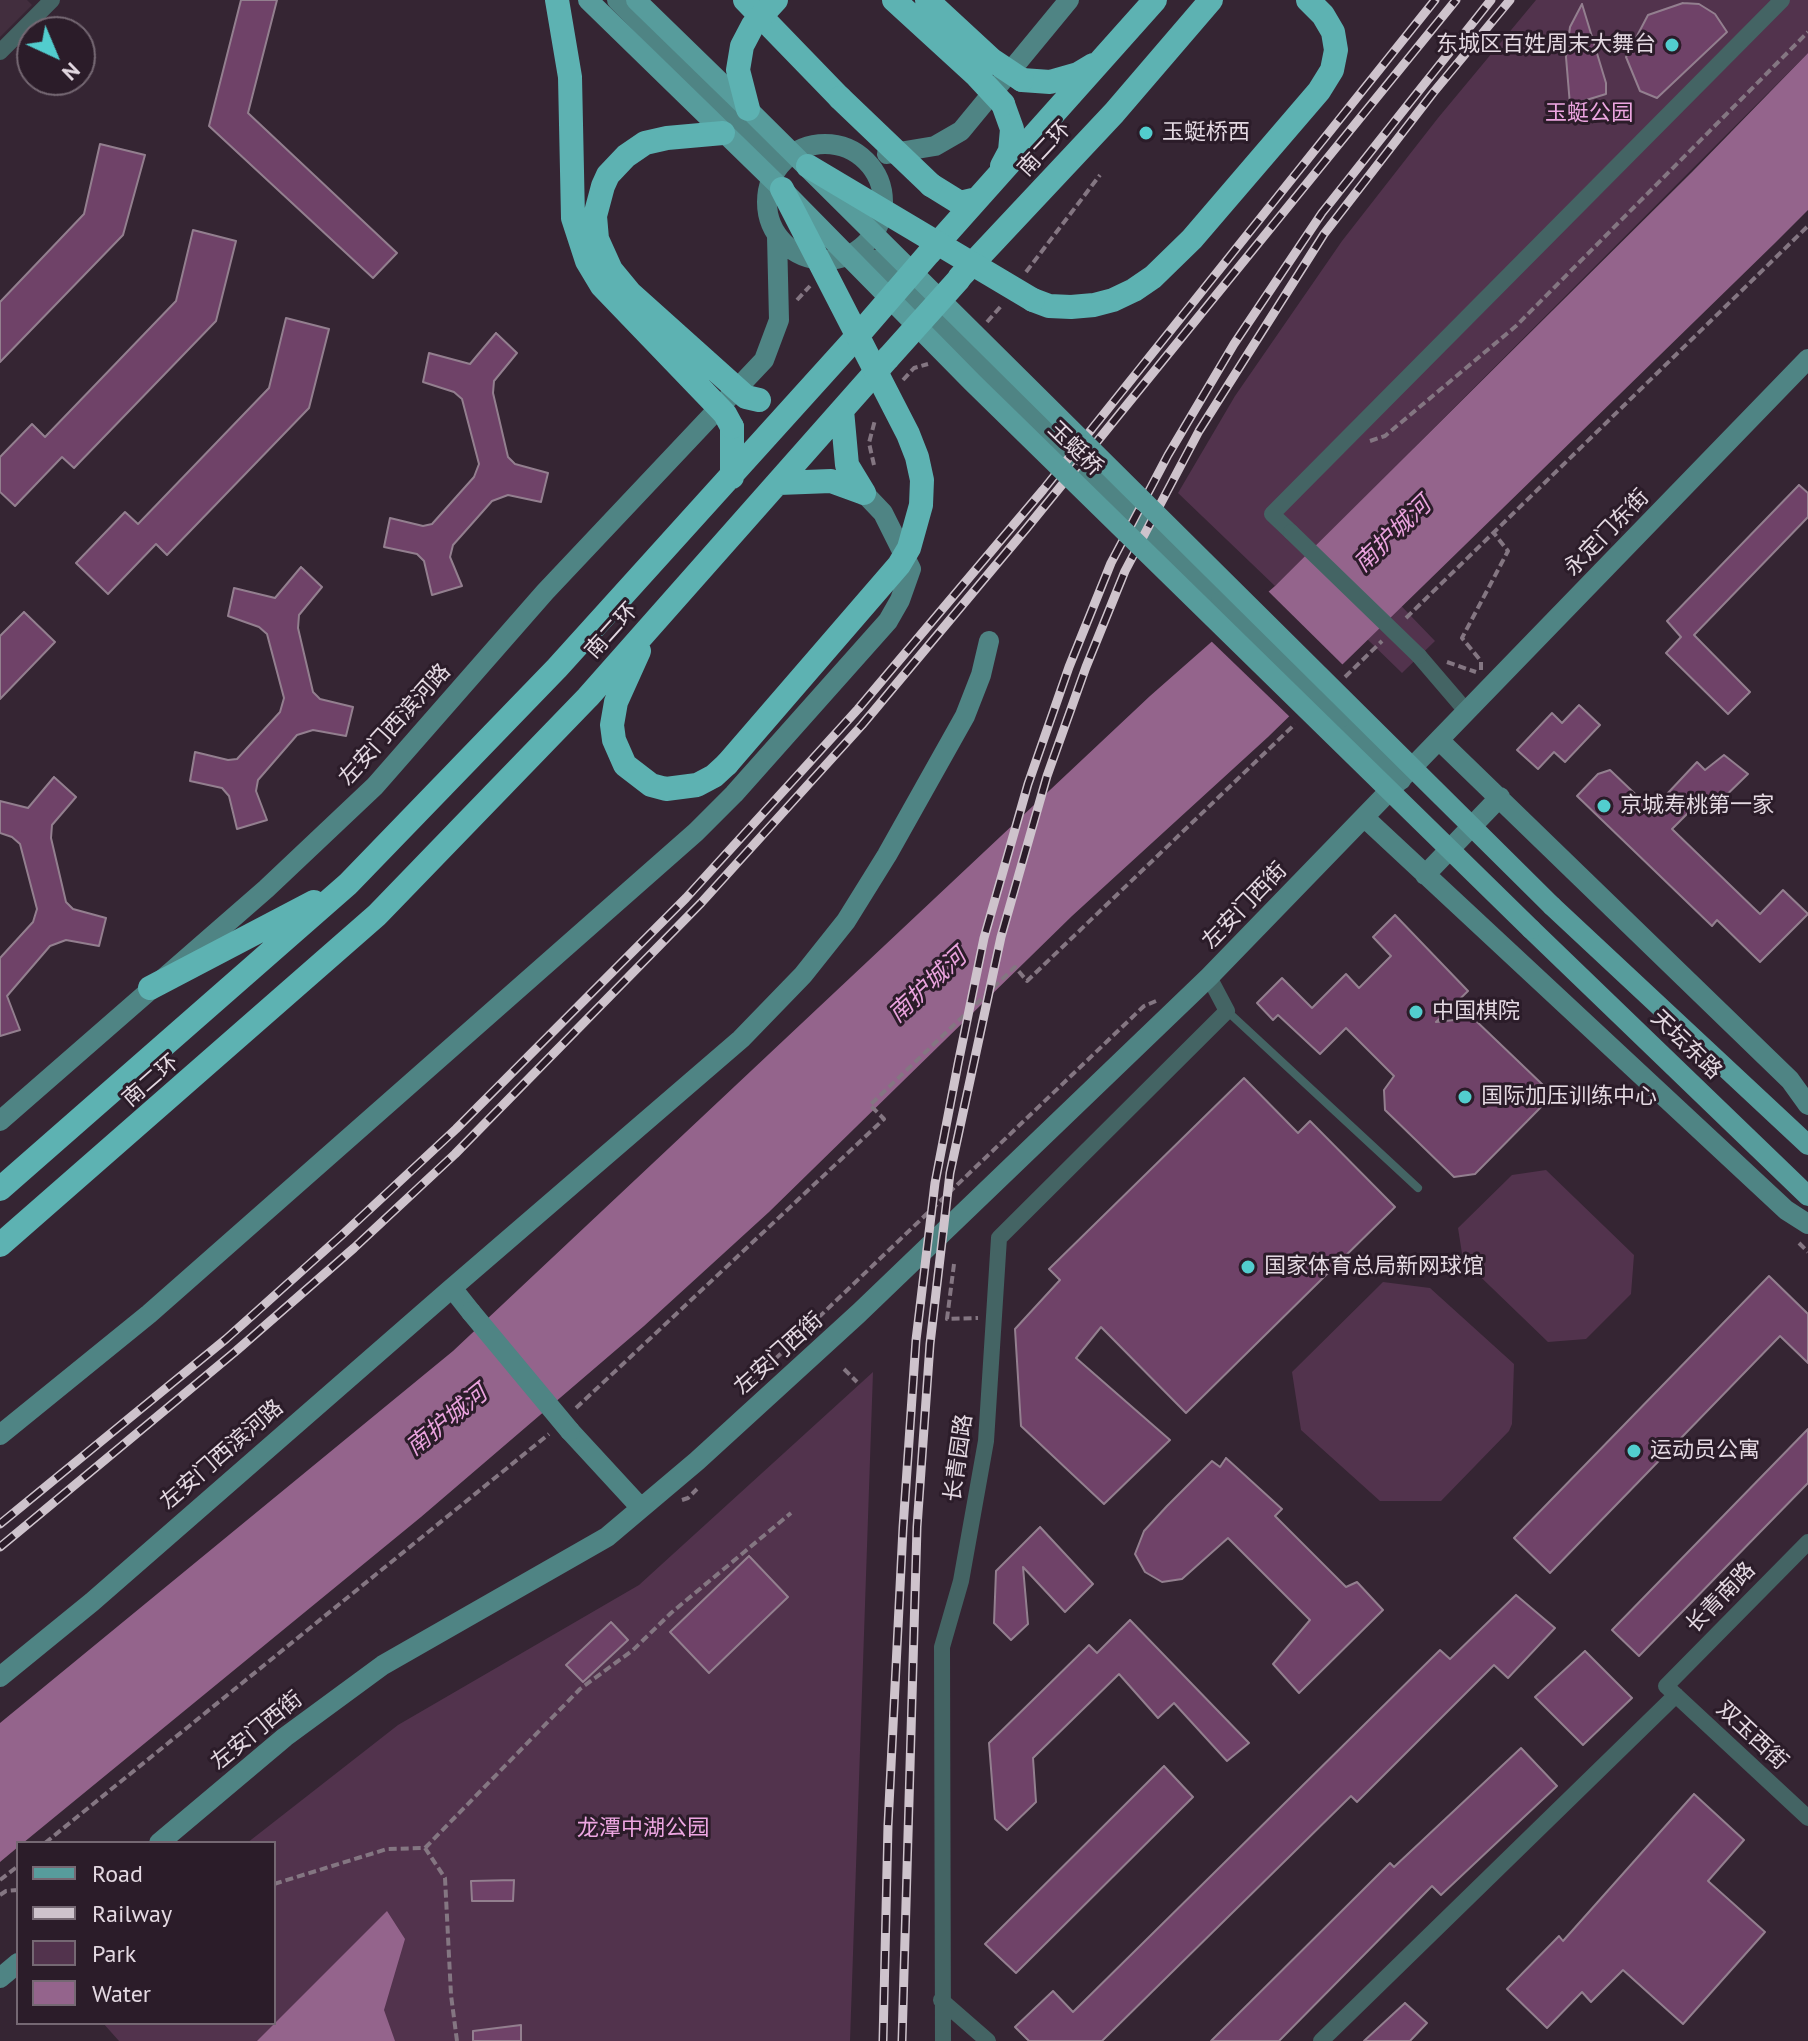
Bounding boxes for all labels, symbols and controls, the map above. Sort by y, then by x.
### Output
north arrow [16,16,96,96]
place label: 东城区百姓周末大舞台 [1436,32,1656,58]
marker: 东城区百姓周末大舞台 [1663,36,1681,54]
text: N [56,57,86,87]
park label: 玉蜓公园 [1545,101,1633,127]
street label: 南二环 [1013,116,1077,182]
place label: 玉蜓桥西 [1162,120,1250,146]
marker: 玉蜓桥西 [1137,124,1155,142]
street label: 玉蜓桥 [1042,417,1108,481]
street label: 永定门东街 [1559,484,1655,582]
water label: 南护城河 [1348,491,1438,579]
street label: 南二环 [580,598,644,664]
street label: 左安门西滨河路 [334,659,456,791]
place label: 京城寿桃第一家 [1620,793,1774,819]
marker: 京城寿桃第一家 [1595,797,1613,815]
street label: 左安门西街 [1197,857,1293,955]
water label: 南护城河 [883,943,973,1029]
place label: 中国棋院 [1432,999,1520,1025]
marker: 中国棋院 [1407,1003,1425,1021]
street label: 天坛东路 [1645,1005,1727,1085]
street label: 南二环 [117,1049,185,1113]
place label: 国际加压训练中心 [1481,1084,1657,1110]
marker: 国际加压训练中心 [1456,1088,1474,1106]
place label: 国家体育总局新网球馆 [1264,1254,1484,1280]
marker: 国家体育总局新网球馆 [1239,1258,1257,1276]
street label: 左安门西街 [729,1307,829,1401]
water label: 南护城河 [401,1380,493,1462]
street label: 左安门西滨河路 [155,1395,289,1515]
street label: 长青园路 [940,1413,978,1503]
place label: 运动员公寓 [1650,1438,1760,1464]
marker: 运动员公寓 [1625,1442,1643,1460]
street label: 长青南路 [1681,1557,1761,1639]
street label: 左安门西街 [206,1686,308,1776]
street label: 双玉西街 [1711,1696,1793,1776]
park label: 龙潭中湖公园 [577,1816,709,1842]
legend [16,1841,276,2025]
text: Road [92,1858,143,1889]
text: Railway [92,1898,172,1929]
text: Park [92,1938,136,1969]
text: Water [92,1978,151,2009]

